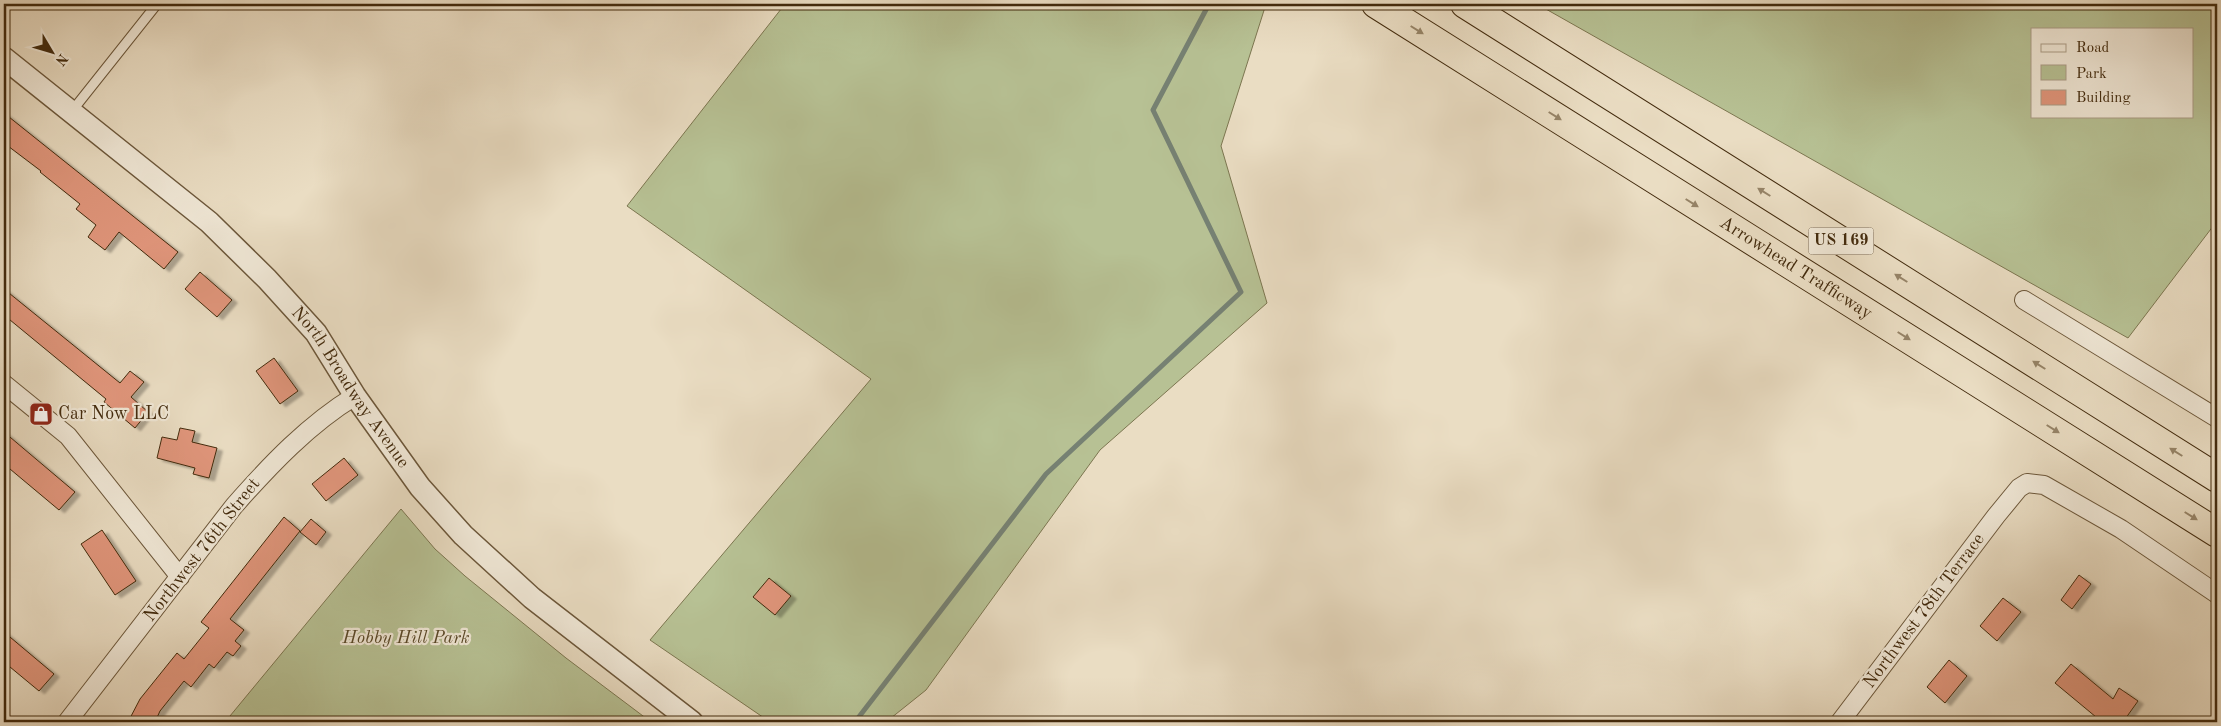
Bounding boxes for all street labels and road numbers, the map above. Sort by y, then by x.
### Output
street label: Arrowhead Trafficway [1716,213,1876,323]
road number: US 169 [1808,228,1874,255]
street label: North Broadway Avenue [288,303,412,471]
street label: Northwest 76th Street [141,475,263,625]
street label: Northwest 78th Terrace [1860,530,1988,692]

